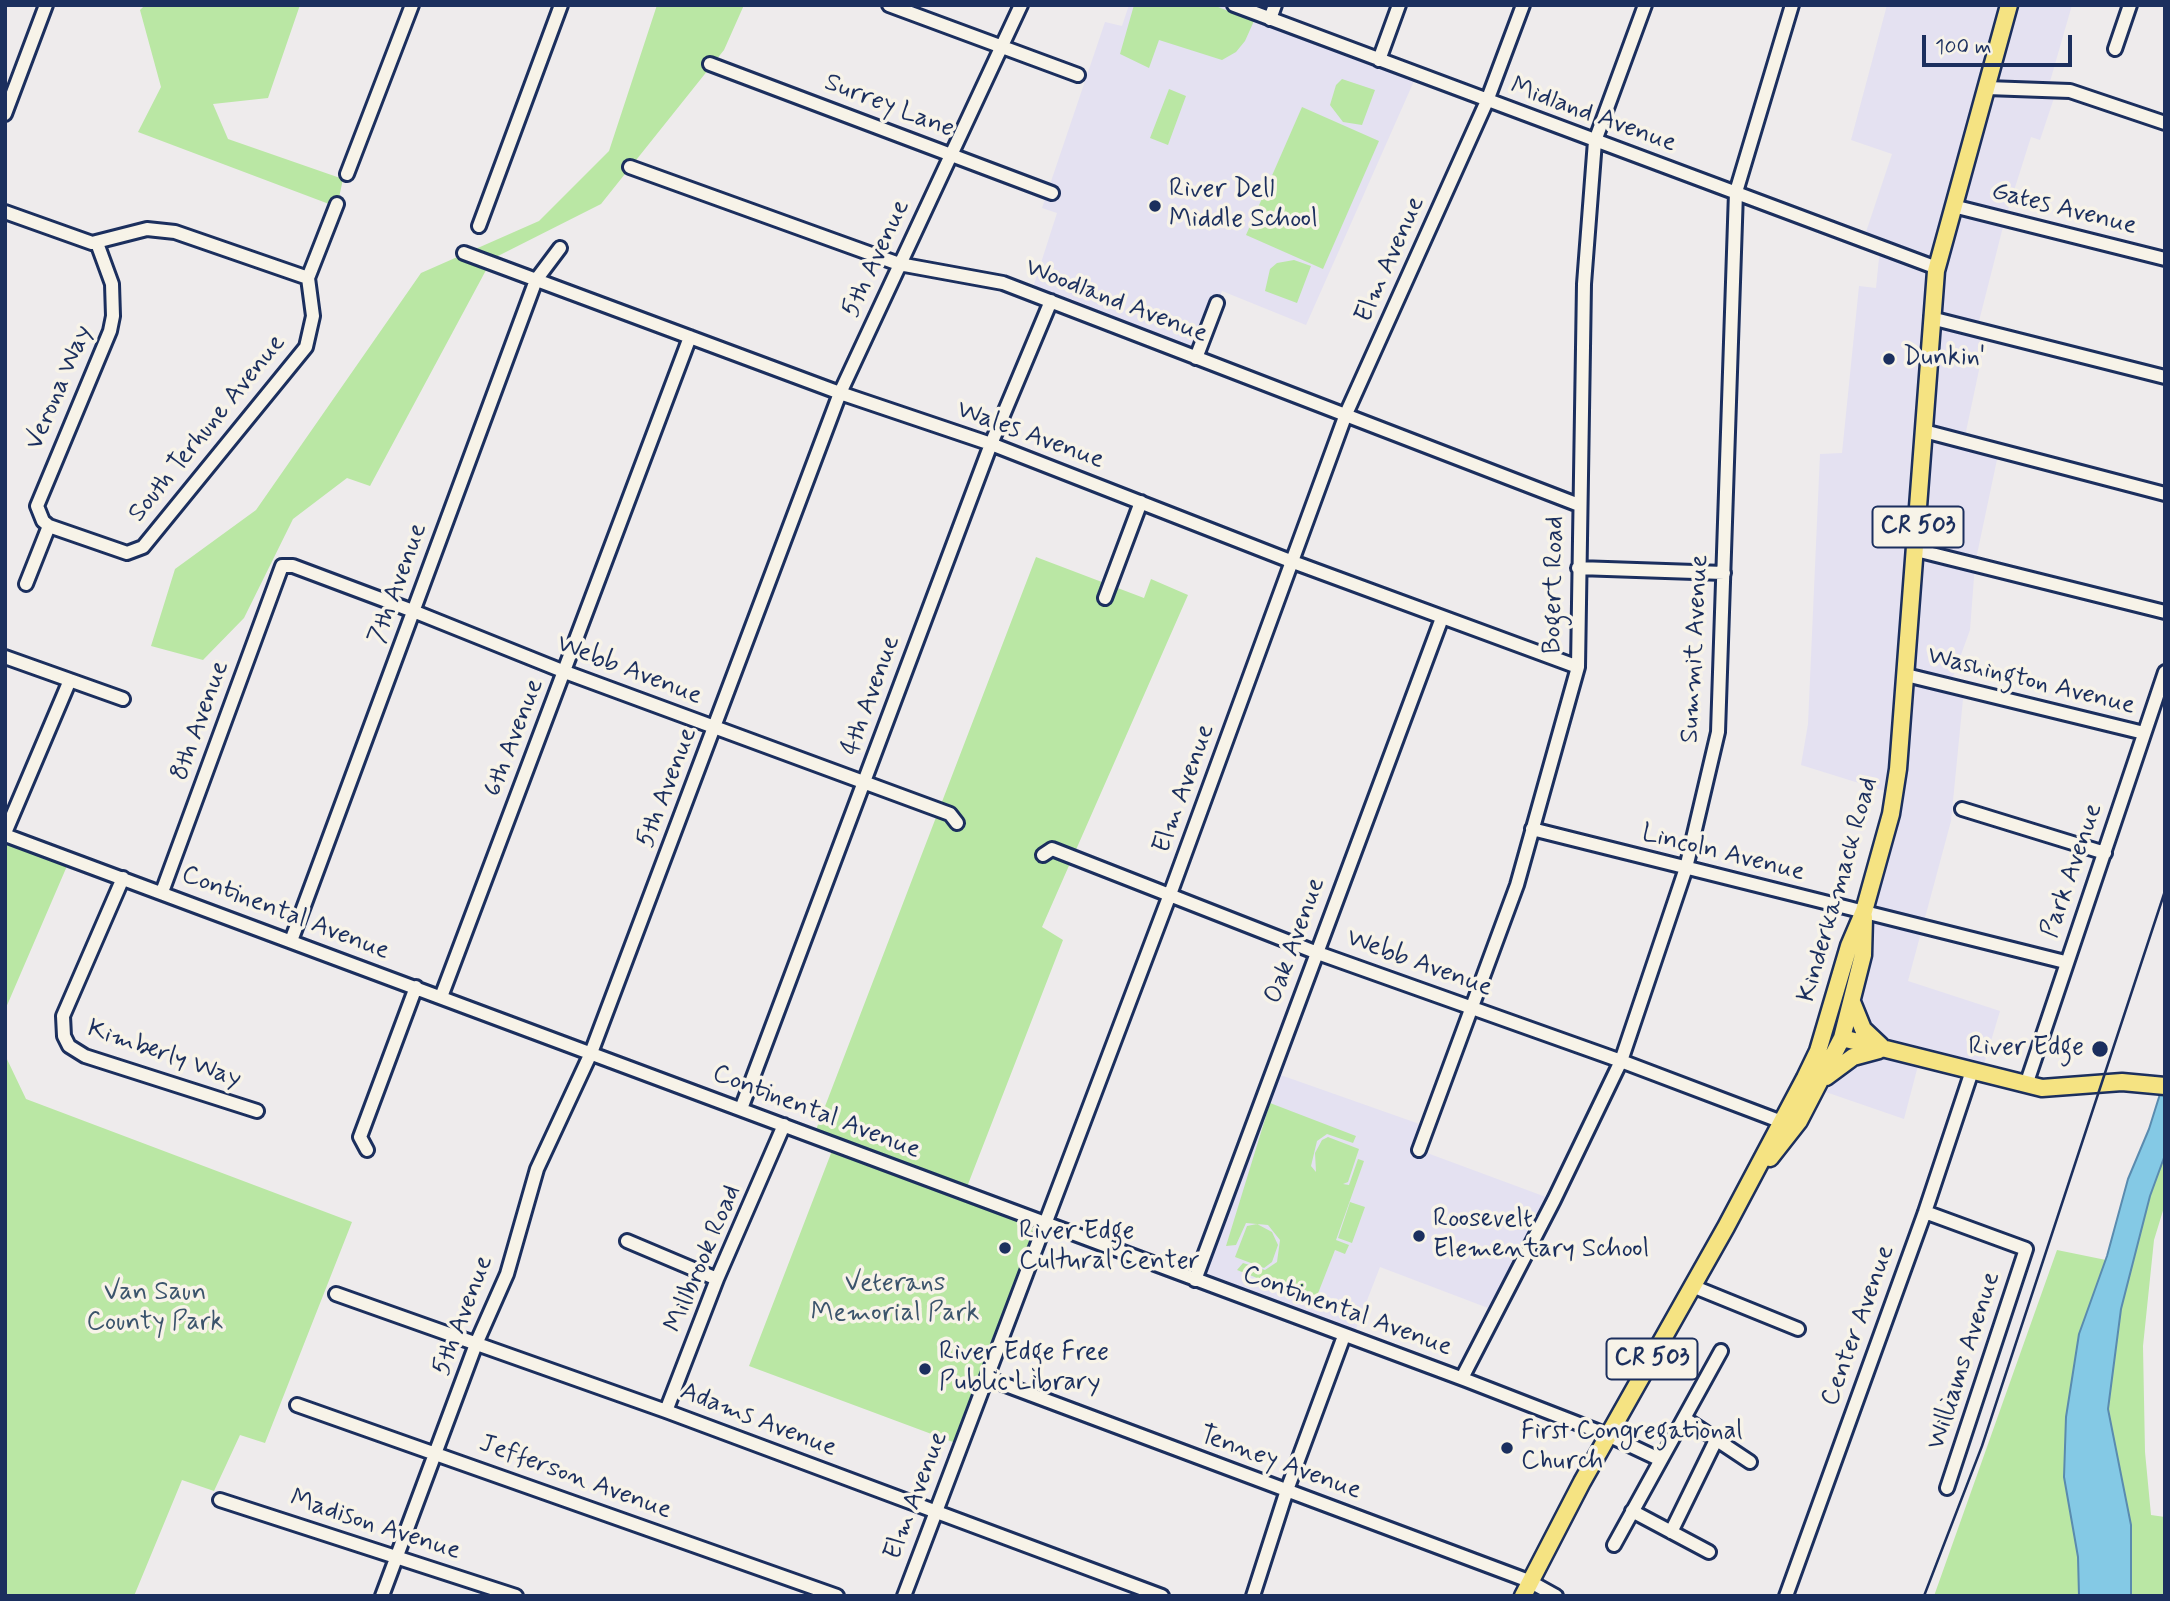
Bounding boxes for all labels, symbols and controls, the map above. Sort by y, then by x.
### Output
scale bar [1925,21,2076,65]
text: 100 m [1935,33,1991,61]
street label: Surrey Lane [820,68,958,146]
street label: Midland Avenue [1506,72,1680,160]
place label: River Dell Middle School [1169,175,1318,236]
street label: Gates Avenue [1988,177,2140,243]
street label: Elm Avenue [1349,192,1433,328]
street label: 5th Avenue [836,195,918,323]
marker: River Dell Middle School [1147,198,1163,214]
street label: Woodland Avenue [1020,253,1212,351]
street label: Verona Way [20,321,100,455]
street label: South Terhune Avenue [123,329,293,529]
place label: Dunkin' [1903,343,1986,375]
marker: Dunkin' [1881,351,1897,367]
street label: Wales Avenue [952,395,1108,477]
road number: CR 503 [1872,506,1964,548]
street label: Bogert Road [1538,516,1572,654]
street label: 7th Avenue [363,519,435,649]
street label: Summit Avenue [1675,554,1717,744]
street label: Webb Avenue [552,629,706,713]
street label: 4th Avenue [836,632,908,760]
street label: Washington Avenue [1924,641,2138,723]
street label: 8th Avenue [165,657,237,785]
street label: 6th Avenue [478,675,552,801]
street label: Elm Avenue [1147,720,1223,858]
street label: 5th Avenue [631,724,705,852]
street label: Kinderkamack Road [1792,774,1886,1006]
street label: Park Avenue [2035,800,2111,942]
street label: Lincoln Avenue [1638,819,1808,889]
street label: Continental Avenue [177,860,393,968]
street label: Oak Avenue [1259,874,1333,1008]
street label: Webb Avenue [1342,923,1496,1005]
street label: Kimberly Way [83,1014,245,1096]
place label: River Edge [1968,1033,2084,1065]
marker: River Edge [2090,1039,2110,1059]
street label: Continental Avenue [708,1059,924,1167]
street label: Millbrook Road [659,1181,749,1337]
place label: Roosevelt Elementary School [1433,1205,1649,1266]
place label: River Edge Cultural Center [1019,1217,1200,1278]
marker: Roosevelt Elementary School [1411,1228,1427,1244]
marker: River Edge Cultural Center [997,1240,1013,1256]
street label: Center Avenue [1815,1241,1903,1411]
street label: 5th Avenue [427,1252,501,1380]
street label: Continental Avenue [1238,1260,1456,1364]
street label: Williams Avenue [1922,1268,2008,1454]
park label: Veterans Memorial Park [811,1269,979,1330]
park label: Van Saun County Park [87,1278,223,1340]
place label: River Edge Free Public Library [939,1338,1109,1400]
road number: CR 503 [1606,1338,1698,1380]
marker: River Edge Free Public Library [917,1361,933,1377]
street label: Adams Avenue [675,1377,841,1465]
place label: First Congregational Church [1521,1417,1743,1478]
street label: Tenney Avenue [1195,1420,1365,1508]
street label: Elm Avenue [878,1427,956,1565]
street label: Jefferson Avenue [474,1429,676,1527]
marker: First Congregational Church [1499,1440,1515,1456]
street label: Madison Avenue [286,1484,464,1568]

